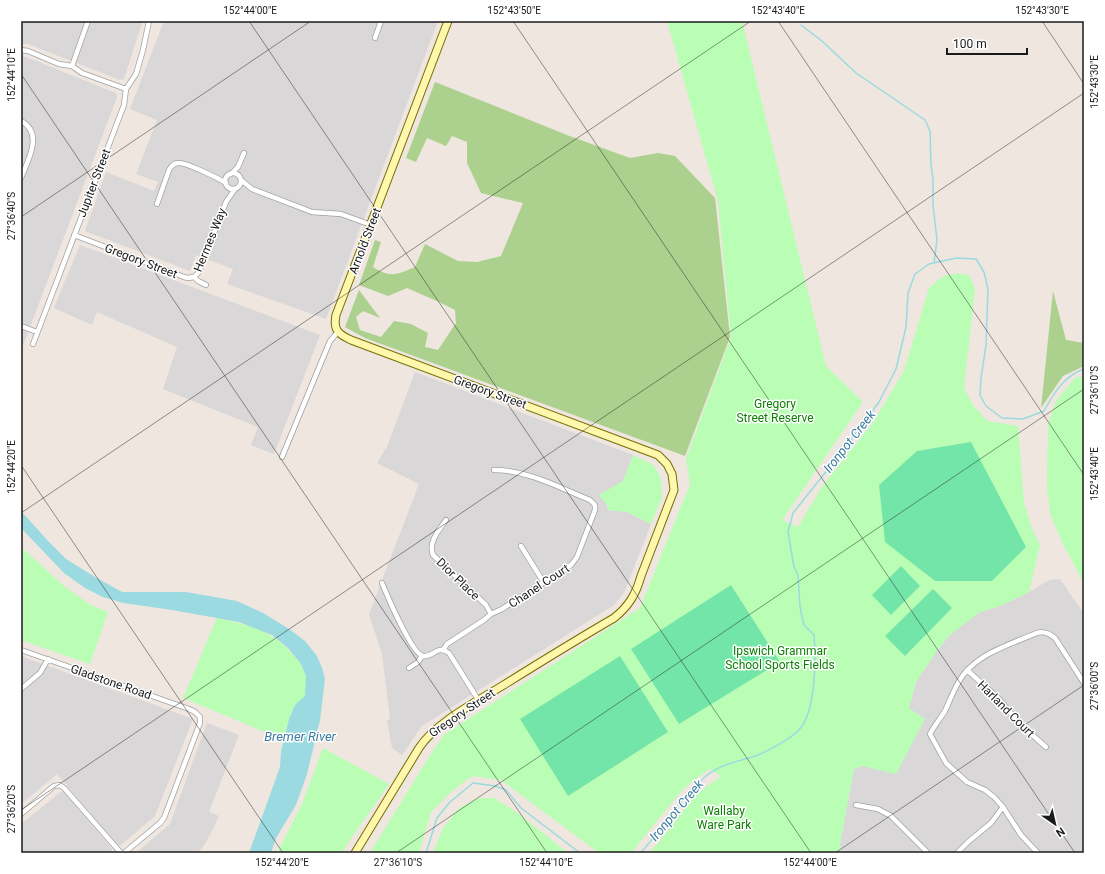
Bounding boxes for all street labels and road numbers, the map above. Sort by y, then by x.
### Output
street label: Jupiter Street [75,147,113,219]
street label: Hermes Way [191,206,229,274]
street label: Arnold Street [346,206,384,276]
street label: Gregory Street [103,241,179,281]
street label: Gregory Street [452,372,528,412]
street label: Dior Place [434,555,482,603]
street label: Chanel Court [506,561,572,611]
street label: Gladstone Road [69,662,153,702]
street label: Harland Court [975,678,1037,740]
street label: Gregory Street [426,686,498,740]

